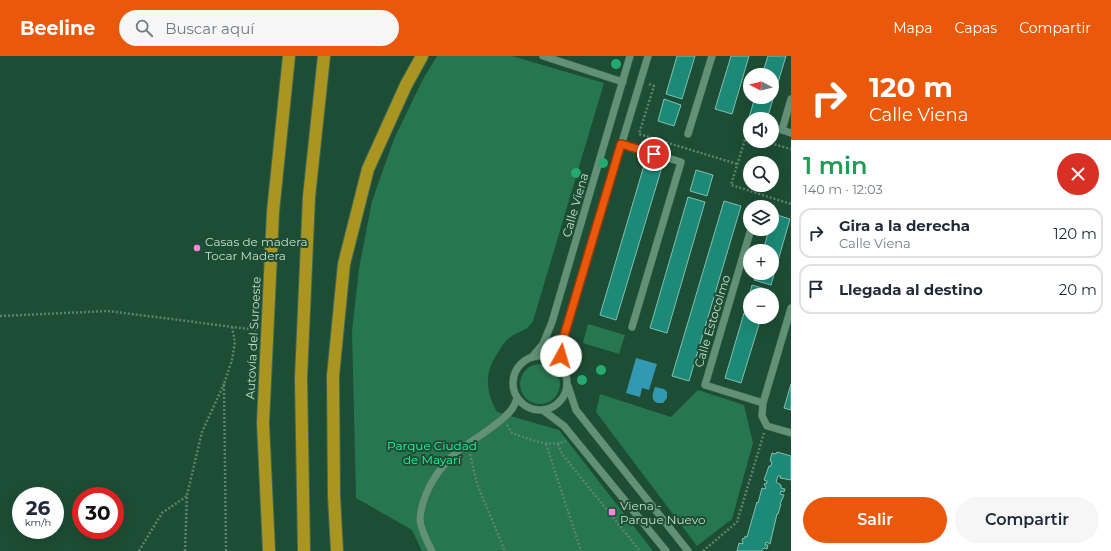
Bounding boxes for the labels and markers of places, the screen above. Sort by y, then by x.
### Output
pin [637,137,671,171]
place label: Casas de madera Tocar Madera [205,234,308,263]
marker: Casas de madera Tocar Madera [192,243,202,253]
place label: Viena - Parque Nuevo [620,498,706,527]
marker: Viena - Parque Nuevo [607,507,617,517]

